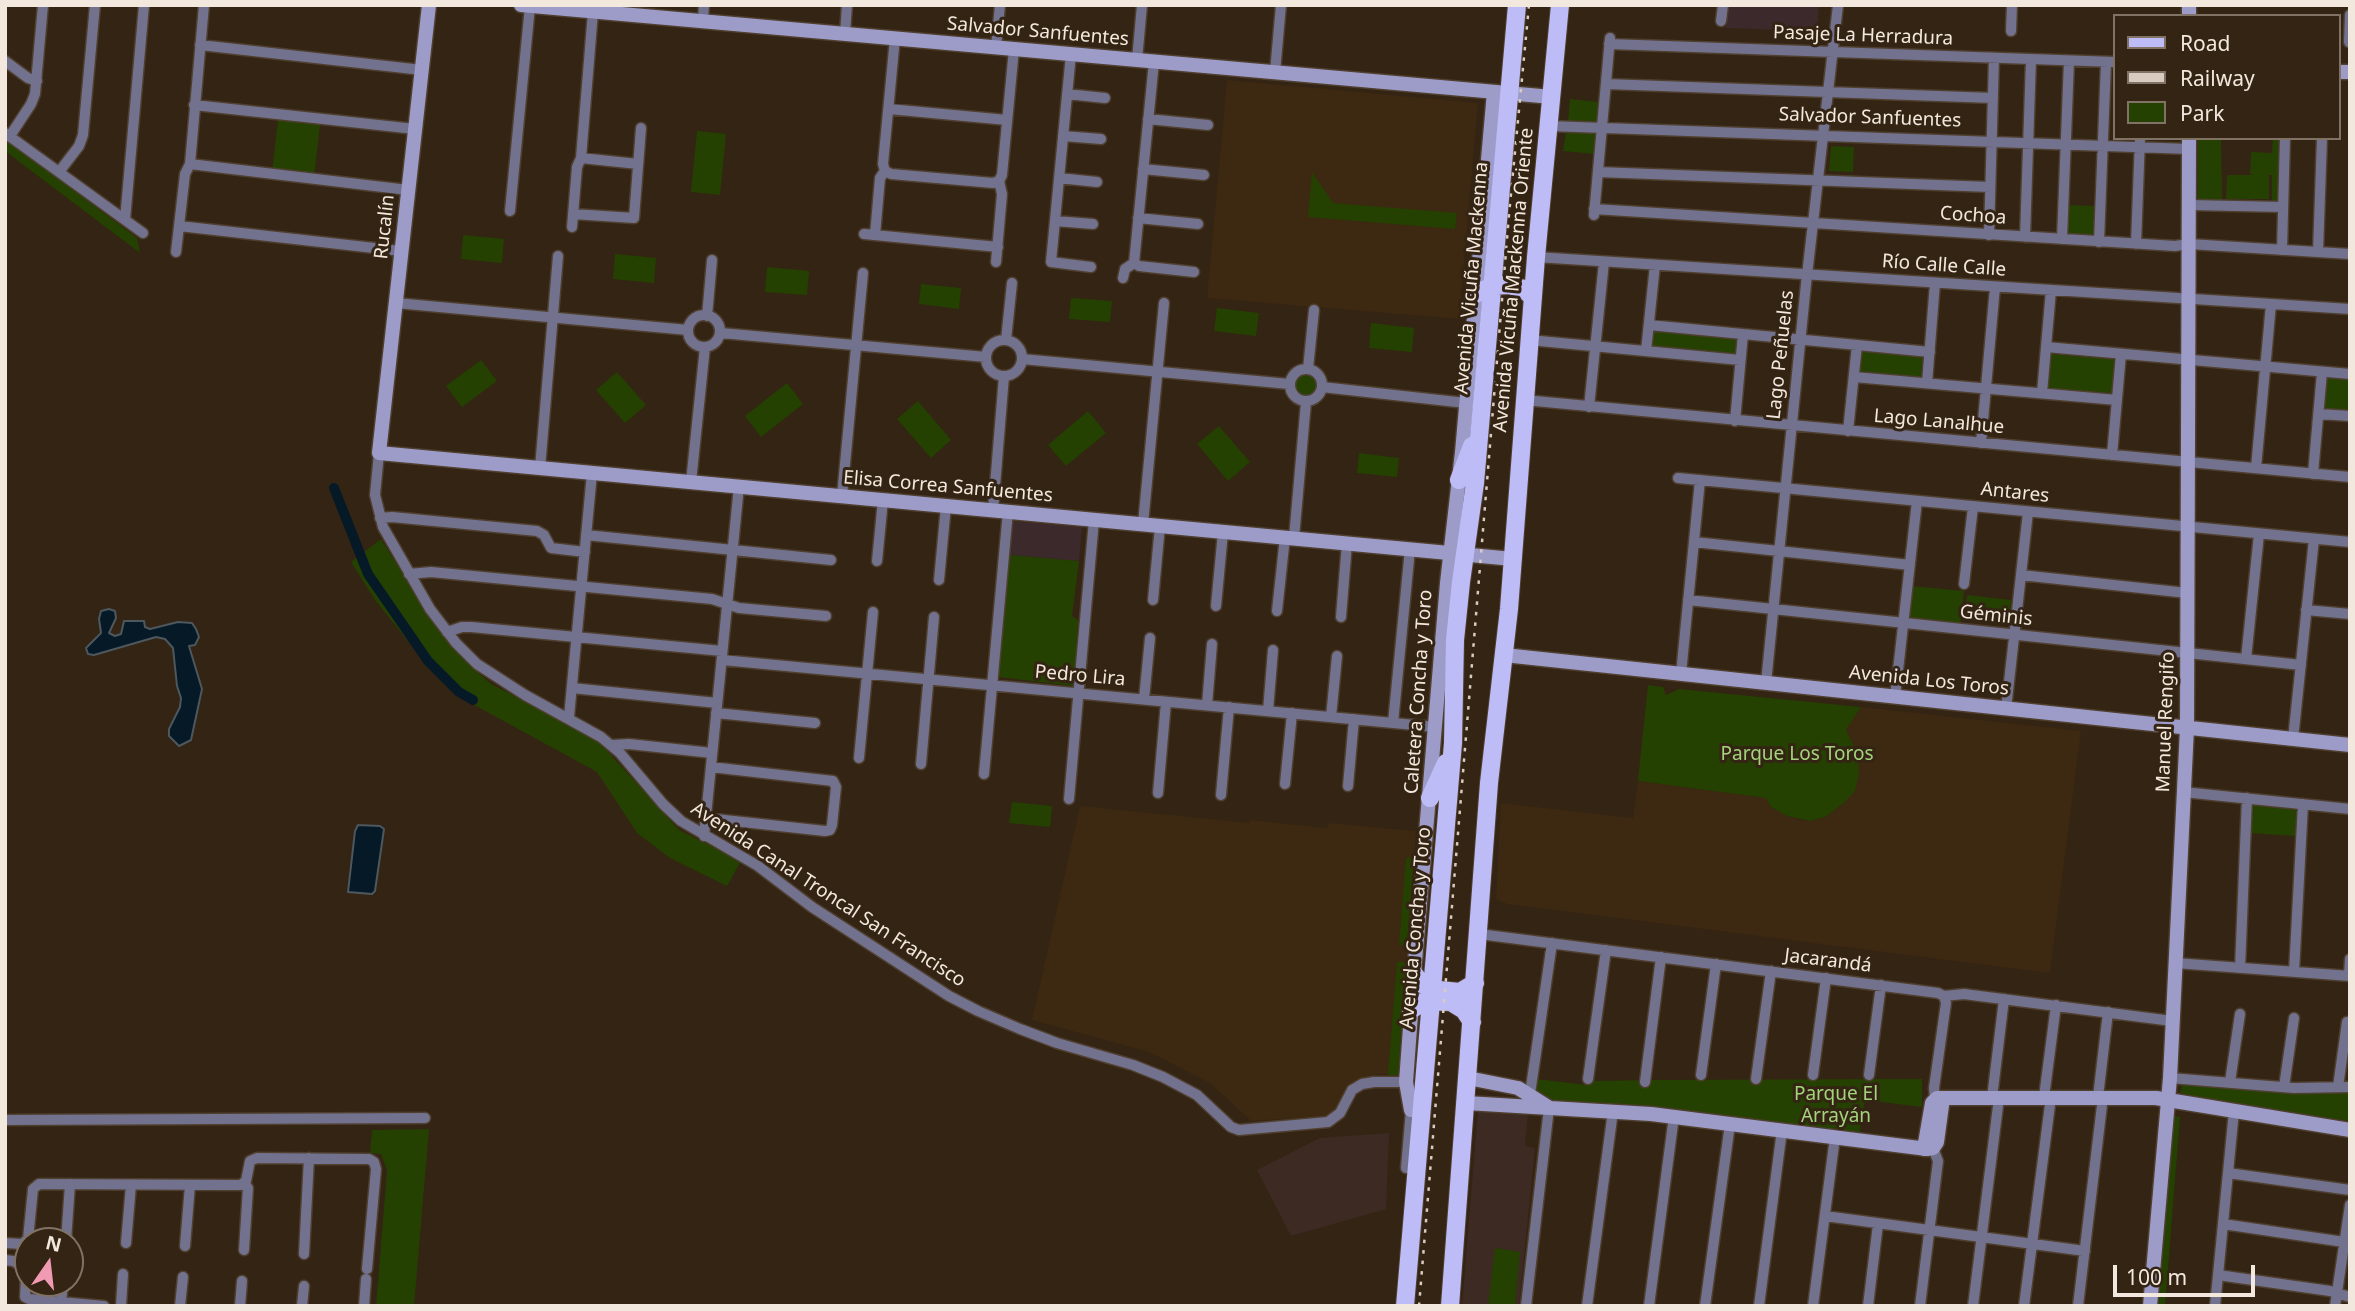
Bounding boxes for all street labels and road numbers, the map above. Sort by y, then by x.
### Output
street label: Salvador Sanfuentes [946,13,1130,51]
street label: Pasaje La Herradura [1772,21,1954,51]
street label: Salvador Sanfuentes [1778,103,1962,133]
street label: Avenida Vicuña Mackenna Oriente [1489,127,1539,433]
street label: Avenida Vicuña Mackenna [1450,161,1494,395]
street label: Rucalín [370,194,400,260]
street label: Cochoa [1939,202,2007,230]
street label: Río Calle Calle [1881,250,2007,282]
street label: Lago Peñuelas [1763,289,1799,421]
street label: Lago Lanalhue [1873,405,2005,439]
street label: Elisa Correa Sanfuentes [842,466,1054,508]
street label: Antares [1980,478,2050,508]
street label: Caletera Concha y Toro [1400,589,1438,795]
street label: Géminis [1959,601,2033,631]
street label: Manuel Rengifo [2152,651,2180,793]
street label: Pedro Lira [1034,661,1126,691]
street label: Avenida Los Toros [1848,661,2010,701]
street label: Avenida Canal Troncal San Francisco [687,798,969,992]
street label: Avenida Concha y Toro [1396,826,1436,1030]
street label: Jacarandá [1783,944,1873,978]

